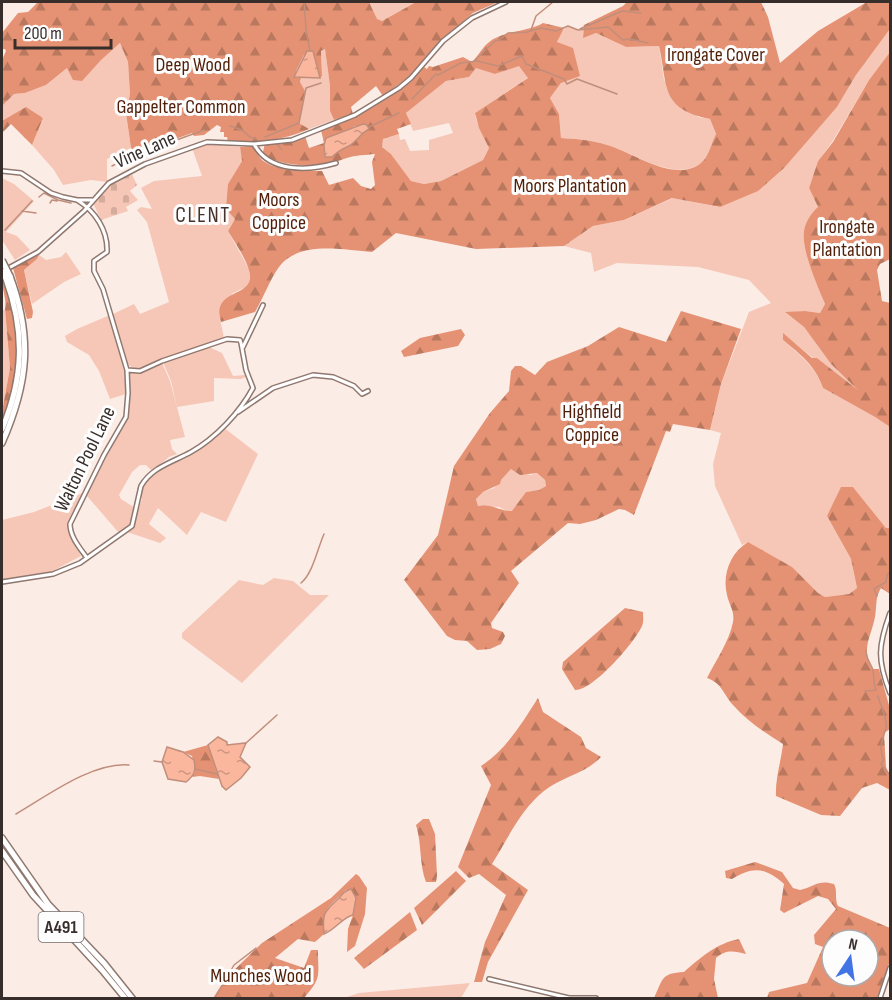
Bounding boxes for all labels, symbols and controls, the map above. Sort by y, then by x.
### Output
scale bar [15,12,111,50]
text: 200 m [24,23,62,44]
park label: Irongate Cover [667,43,765,67]
park label: Deep Wood [156,53,231,77]
park label: Gappelter Common [116,95,246,119]
street label: Vine Lane [111,126,179,174]
park label: Moors Plantation [513,174,627,198]
park label: Moors Coppice [252,188,306,235]
district label: CLENT [175,202,231,229]
park label: Irongate Plantation [813,215,881,262]
park label: Highfield Coppice [562,400,622,447]
street label: Walton Pool Lane [49,403,121,515]
road number: A491 [38,912,84,942]
north arrow [820,928,880,988]
text: N [847,935,859,955]
park label: Munches Wood [210,964,312,988]

